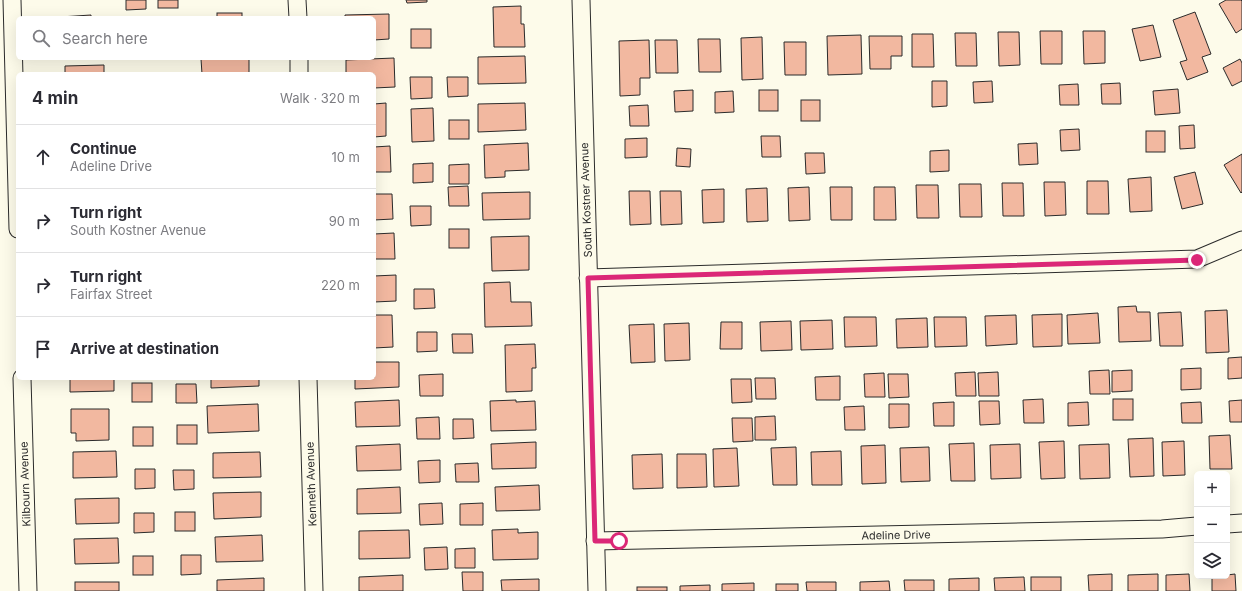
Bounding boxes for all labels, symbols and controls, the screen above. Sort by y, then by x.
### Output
search box [16,16,376,60]
icon: search [30,27,52,49]
text: Search here [62,29,148,48]
text: 4 min [32,88,78,108]
text: Walk · 320 m [280,90,360,106]
text: Continue [70,139,137,158]
street label: South Kostner Avenue [577,142,595,258]
icon: ahead [32,146,54,168]
text: 10 m [331,149,360,165]
text: Adeline Drive [70,158,152,174]
text: Turn right [70,203,142,222]
icon: right [32,210,54,232]
text: 90 m [329,213,360,229]
text: South Kostner Avenue [70,222,206,238]
route end [1188,251,1206,269]
text: Turn right [70,267,142,286]
icon: right [32,274,54,296]
text: 220 m [321,277,360,293]
text: Fairfax Street [70,286,152,302]
icon: arrive [32,338,54,360]
text: Arrive at destination [70,339,219,358]
street label: Kilbourn Avenue [17,441,33,527]
street label: Kenneth Avenue [303,441,319,527]
map controls [1194,471,1230,579]
button: + [1194,471,1230,507]
button: − [1194,507,1230,543]
street label: Adeline Drive [861,527,931,543]
route start [610,532,628,550]
button: layers [1194,543,1230,579]

